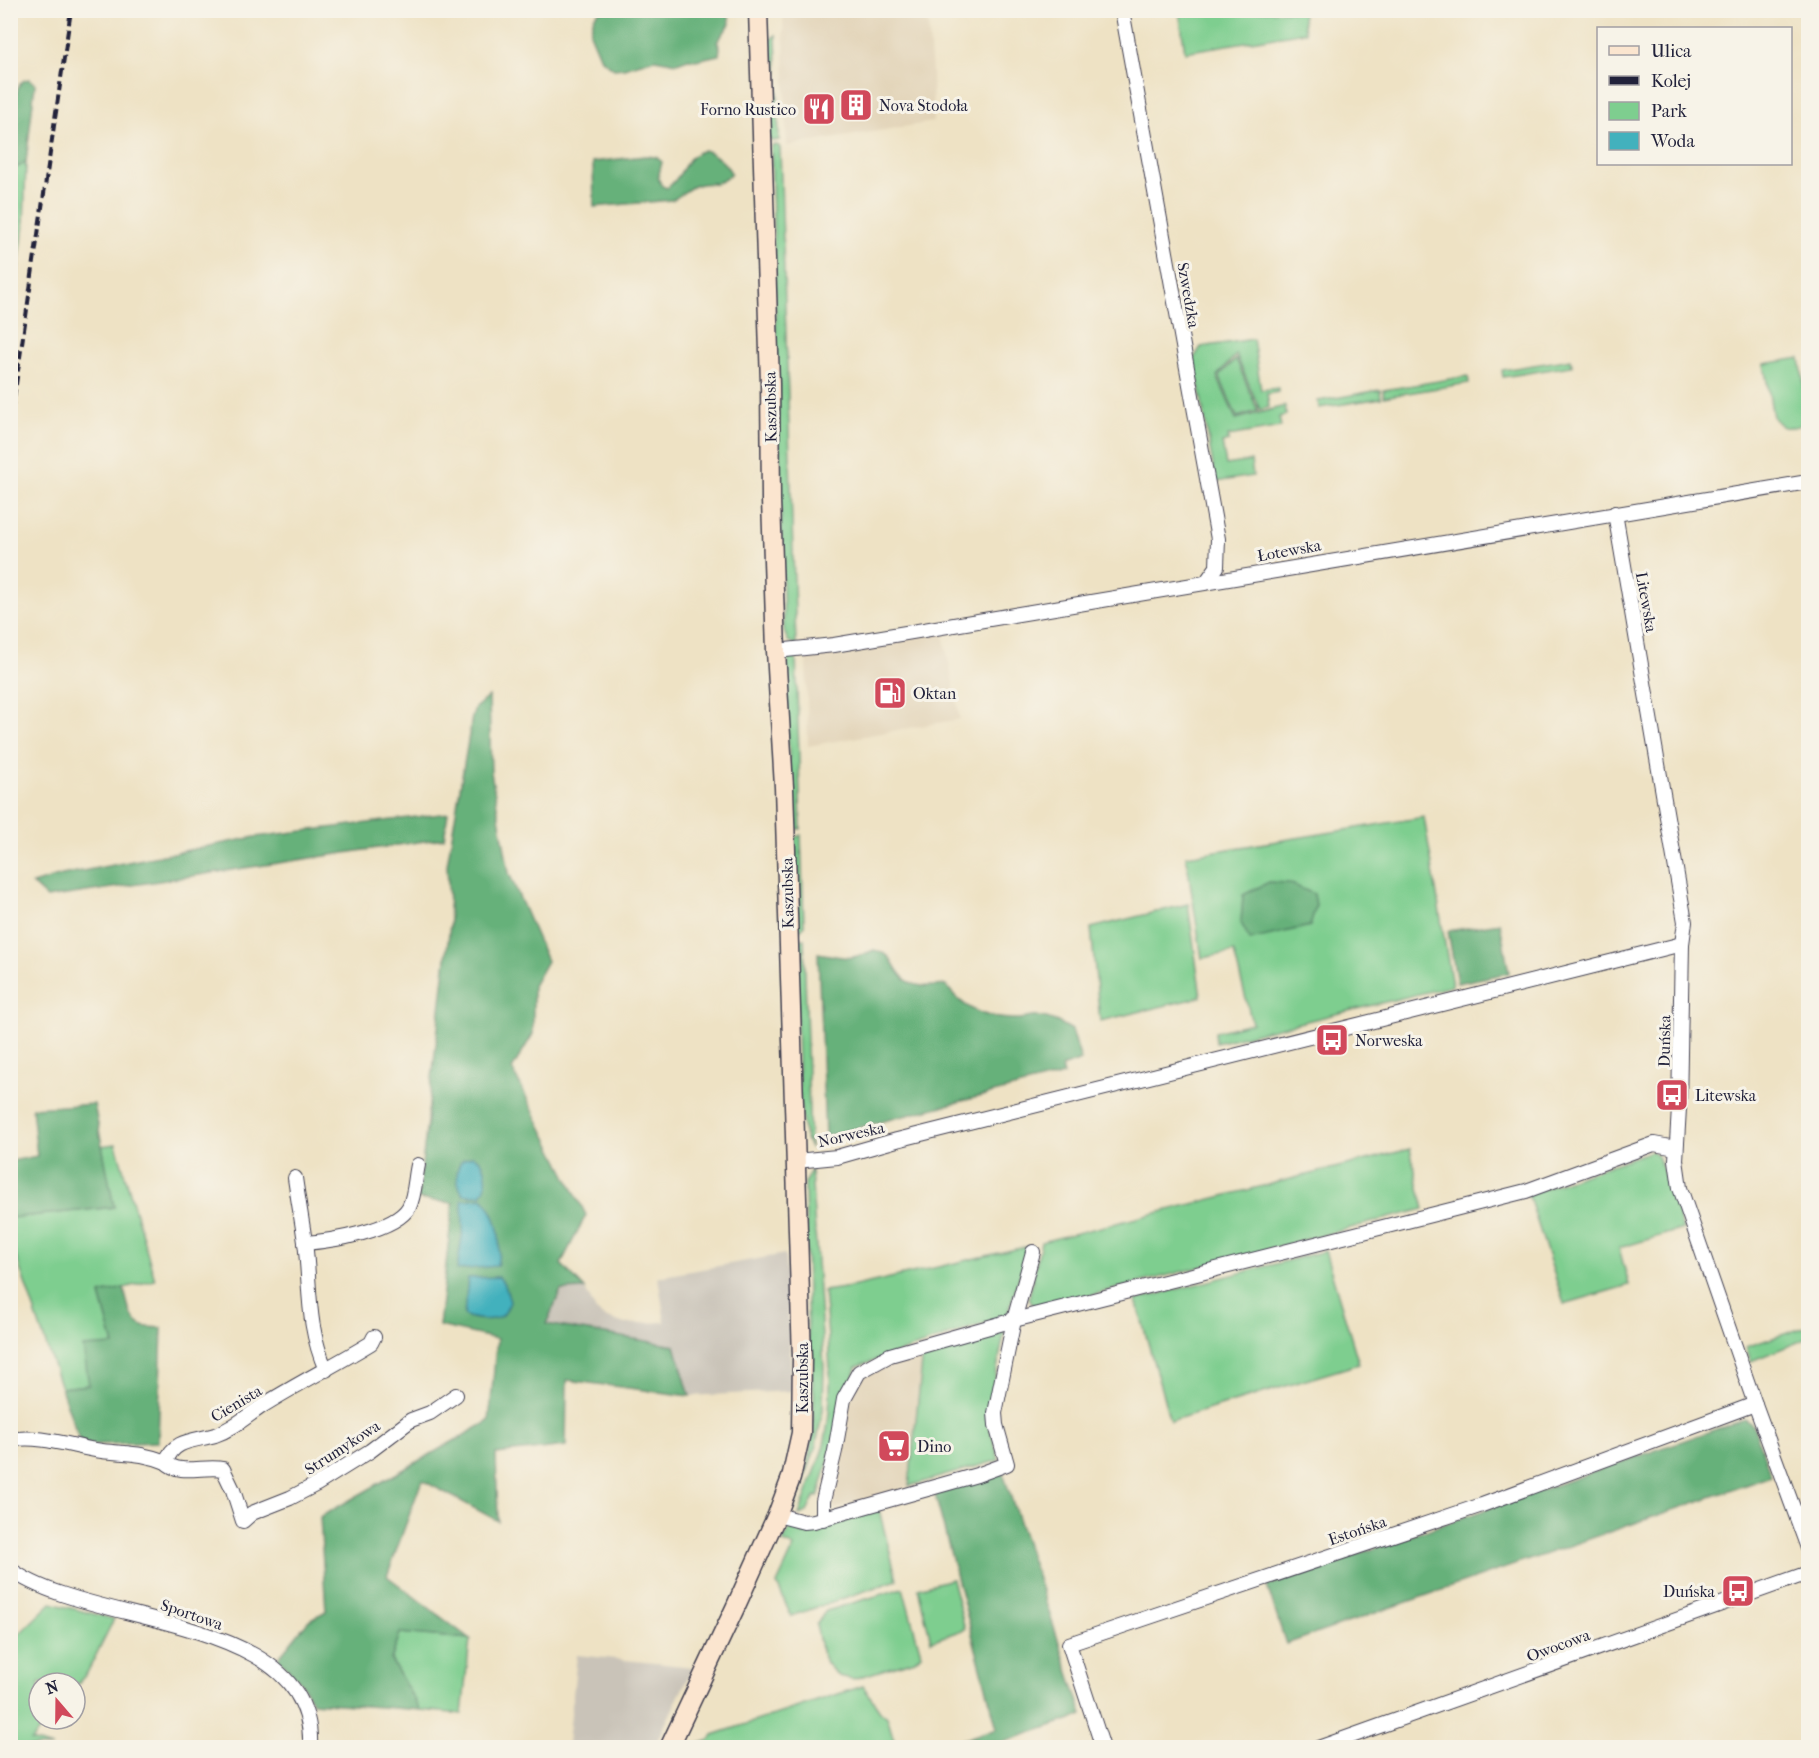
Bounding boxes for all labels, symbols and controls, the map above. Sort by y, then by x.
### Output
legend [1597,27,1792,165]
text: Ulica [1651,41,1692,62]
text: Kolej [1651,71,1691,92]
building icon: Nova Stodoła [838,87,874,123]
restaurant icon: Forno Rustico [801,91,837,127]
place label: Nova Stodoła [879,96,969,115]
place label: Forno Rustico [700,100,796,119]
text: Park [1651,101,1688,122]
text: Woda [1650,131,1695,152]
street label: Szwedzka [1173,261,1204,330]
street label: Kaszubska [760,371,781,443]
street label: Łotewska [1256,535,1323,565]
street label: Litewska [1632,570,1661,634]
fuel station icon: Oktan [872,675,908,711]
place label: Oktan [913,684,957,703]
street label: Kaszubska [777,857,798,929]
street label: Duńska [1655,1014,1674,1067]
bus stop icon: Norweska [1314,1022,1350,1058]
place label: Norweska [1355,1031,1423,1050]
bus stop icon: Litewska [1654,1077,1690,1113]
place label: Litewska [1695,1086,1757,1105]
street label: Norweska [816,1117,887,1151]
street label: Kaszubska [793,1342,812,1414]
street label: Cienista [207,1380,266,1426]
street label: Strumykowa [301,1416,384,1479]
supermarket icon: Dino [876,1428,912,1464]
place label: Dino [917,1437,951,1456]
street label: Estońska [1326,1511,1389,1549]
bus stop icon: Duńska [1720,1573,1756,1609]
place label: Duńska [1663,1582,1716,1601]
street label: Sportowa [158,1595,226,1634]
street label: Owocowa [1524,1625,1593,1666]
north arrow [27,1671,87,1731]
text: N [43,1676,62,1698]

